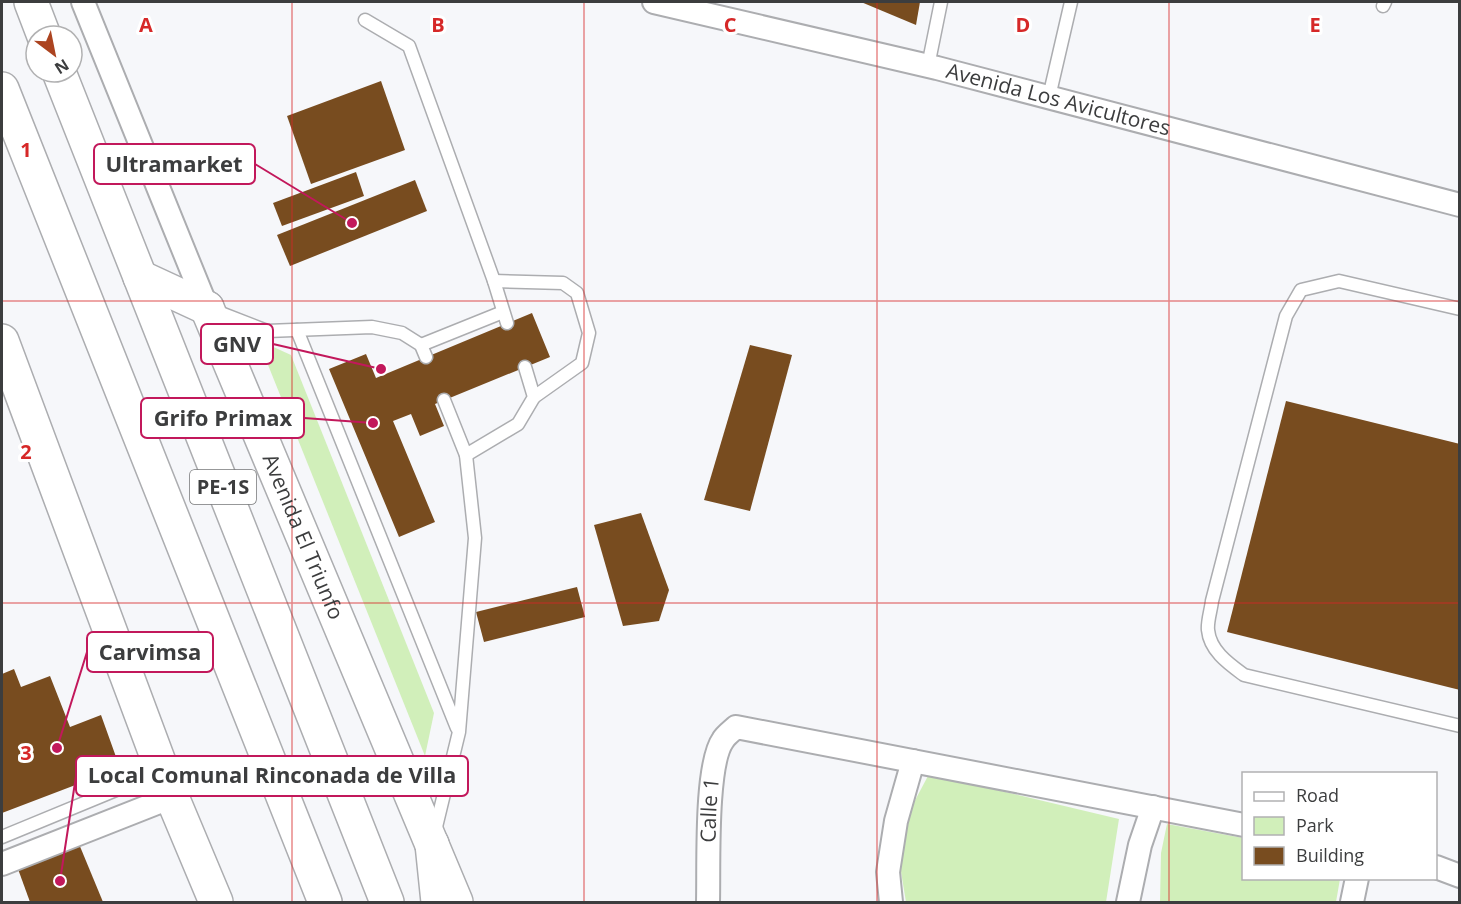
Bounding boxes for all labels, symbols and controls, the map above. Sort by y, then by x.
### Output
text: A [139,11,153,38]
text: B [431,11,445,38]
text: C [724,11,737,38]
text: D [1016,11,1030,38]
text: E [1309,11,1321,38]
north arrow [24,24,84,84]
text: N [51,54,73,79]
street label: Avenida Los Avicultores [943,56,1174,142]
text: 1 [20,136,32,163]
callout: Ultramarket [94,144,255,184]
text: Ultramarket [105,148,243,178]
callout: GNV [201,324,273,364]
text: GNV [213,328,262,358]
callout: Grifo Primax [141,398,304,438]
text: Grifo Primax [154,402,293,432]
text: 2 [20,438,32,465]
street label: Avenida El Triunfo [257,449,351,623]
road number: PE-1S [190,470,256,504]
callout: Carvimsa [87,632,213,672]
text: Carvimsa [99,636,201,666]
text: 3 [20,739,32,766]
callout: Local Comunal Rinconada de Villa [76,756,468,796]
text: Local Comunal Rinconada de Villa [88,759,456,789]
legend [1242,772,1437,880]
street label: Calle 1 [693,776,725,843]
text: Road [1296,783,1339,807]
text: Park [1296,813,1334,837]
text: Building [1296,843,1364,867]

